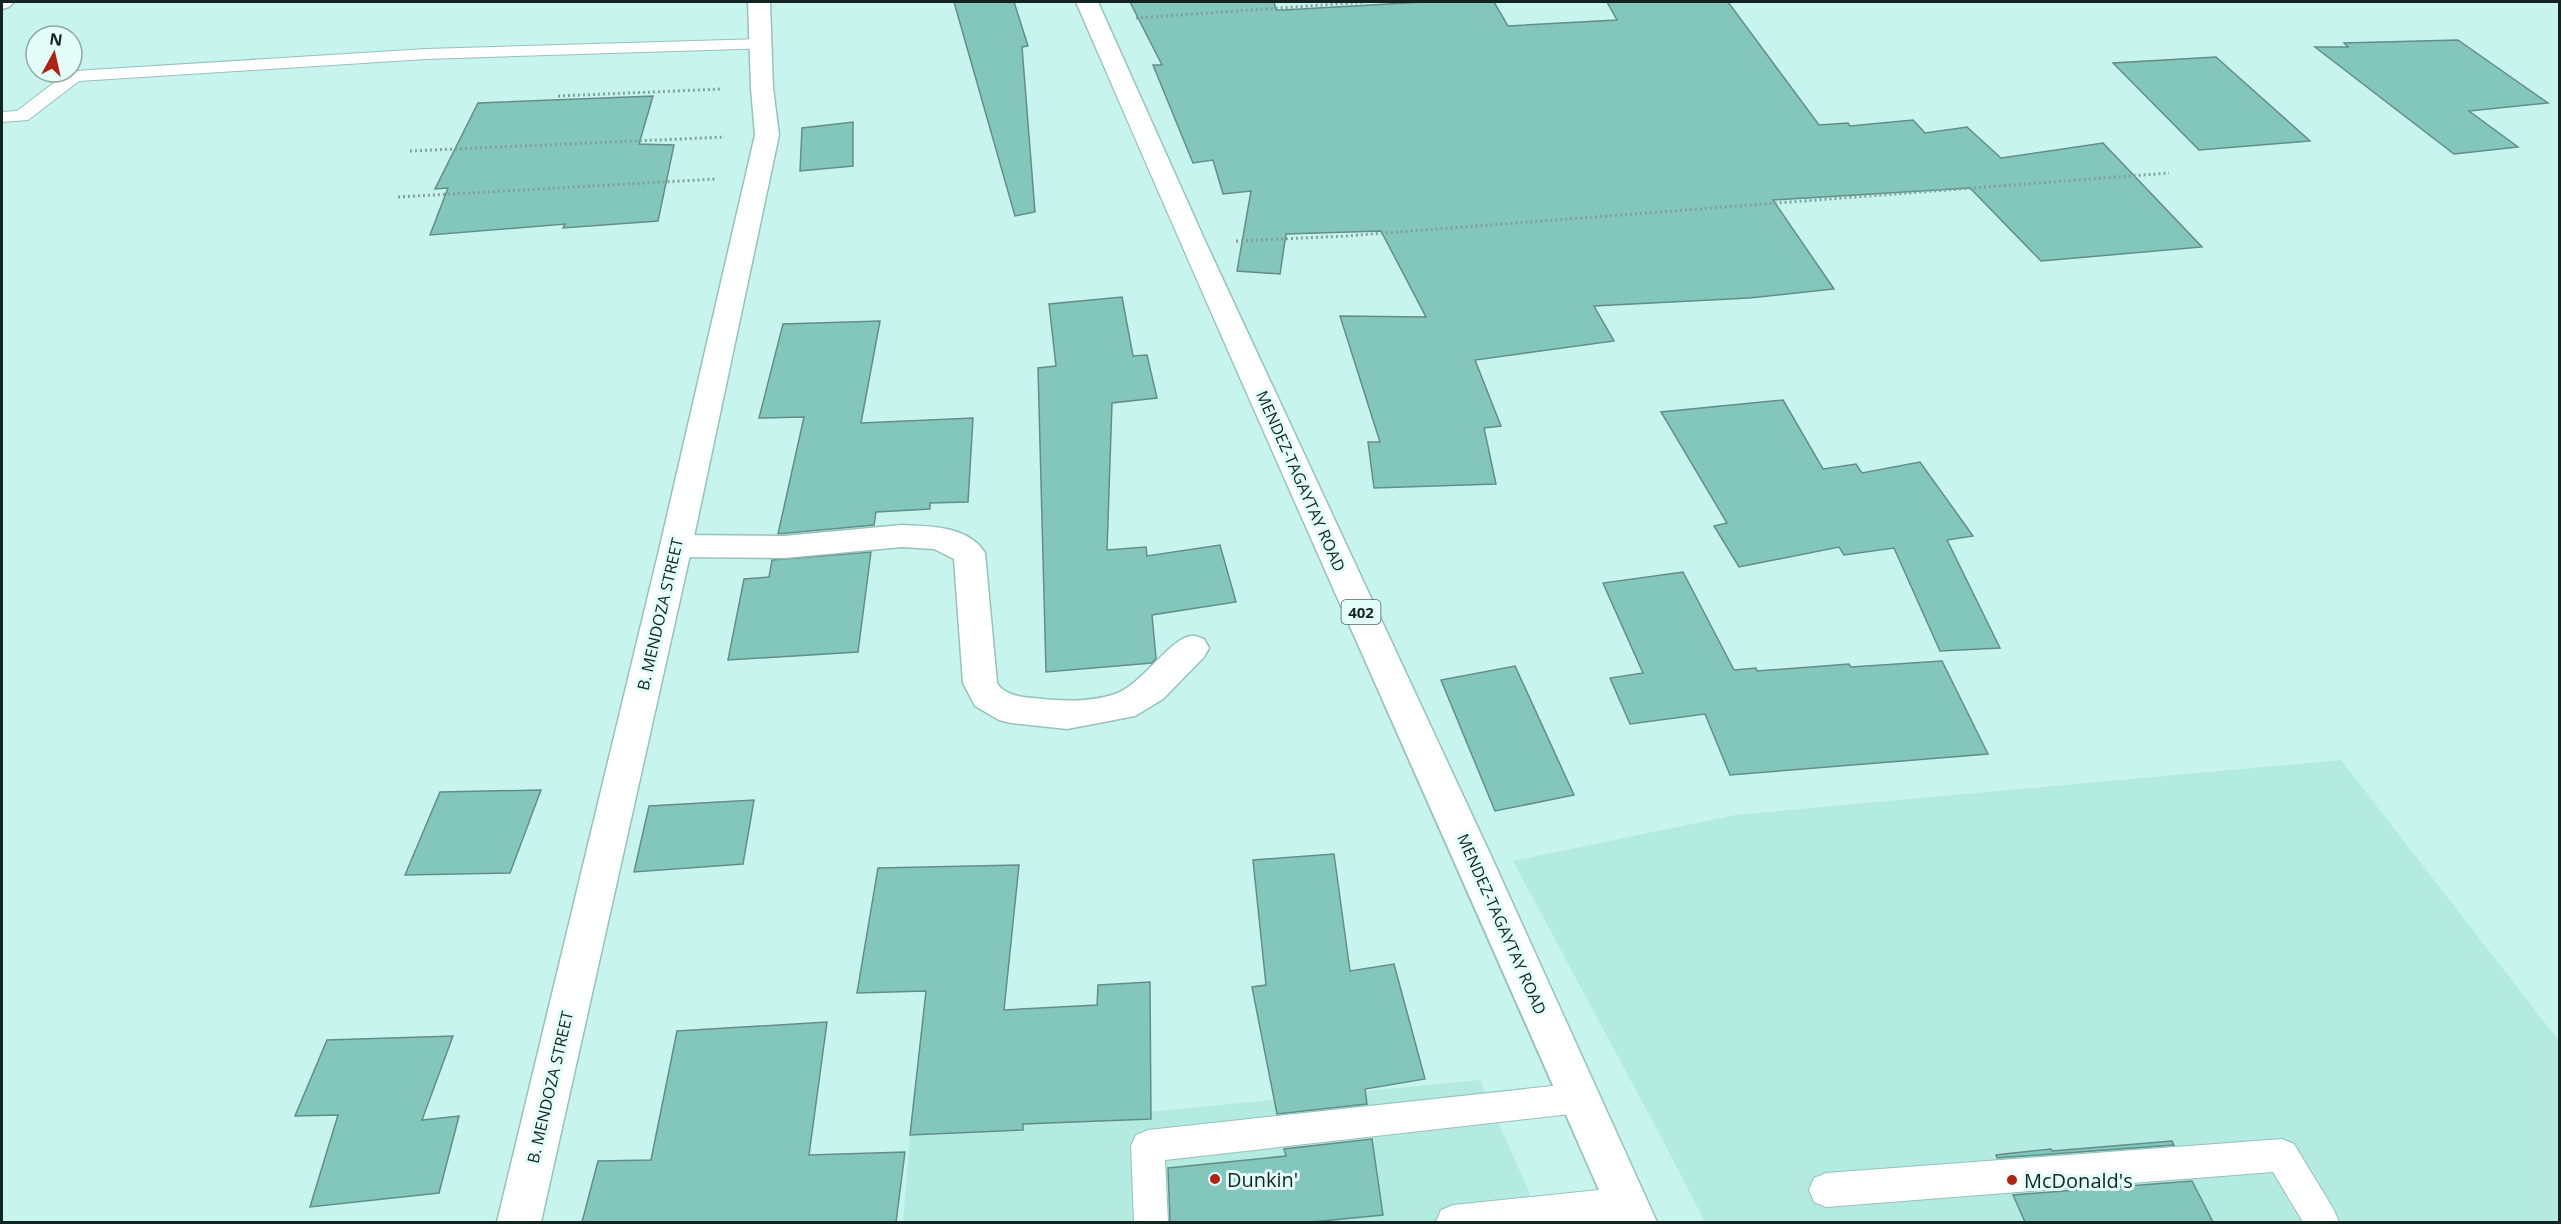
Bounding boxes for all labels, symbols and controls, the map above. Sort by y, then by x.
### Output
north arrow [24,24,84,84]
text: N [48,27,64,51]
street label: MENDEZ-TAGAYTAY ROAD [1251,387,1351,575]
street label: B. MENDOZA STREET [632,536,688,692]
road number: 402 [1342,600,1380,624]
street label: MENDEZ-TAGAYTAY ROAD [1452,830,1552,1018]
street label: B. MENDOZA STREET [522,1009,578,1165]
place label: Dunkin' [1227,1166,1298,1193]
place label: McDonald's [2024,1167,2133,1194]
marker: Dunkin' [1208,1172,1222,1186]
marker: McDonald's [2005,1173,2019,1187]

